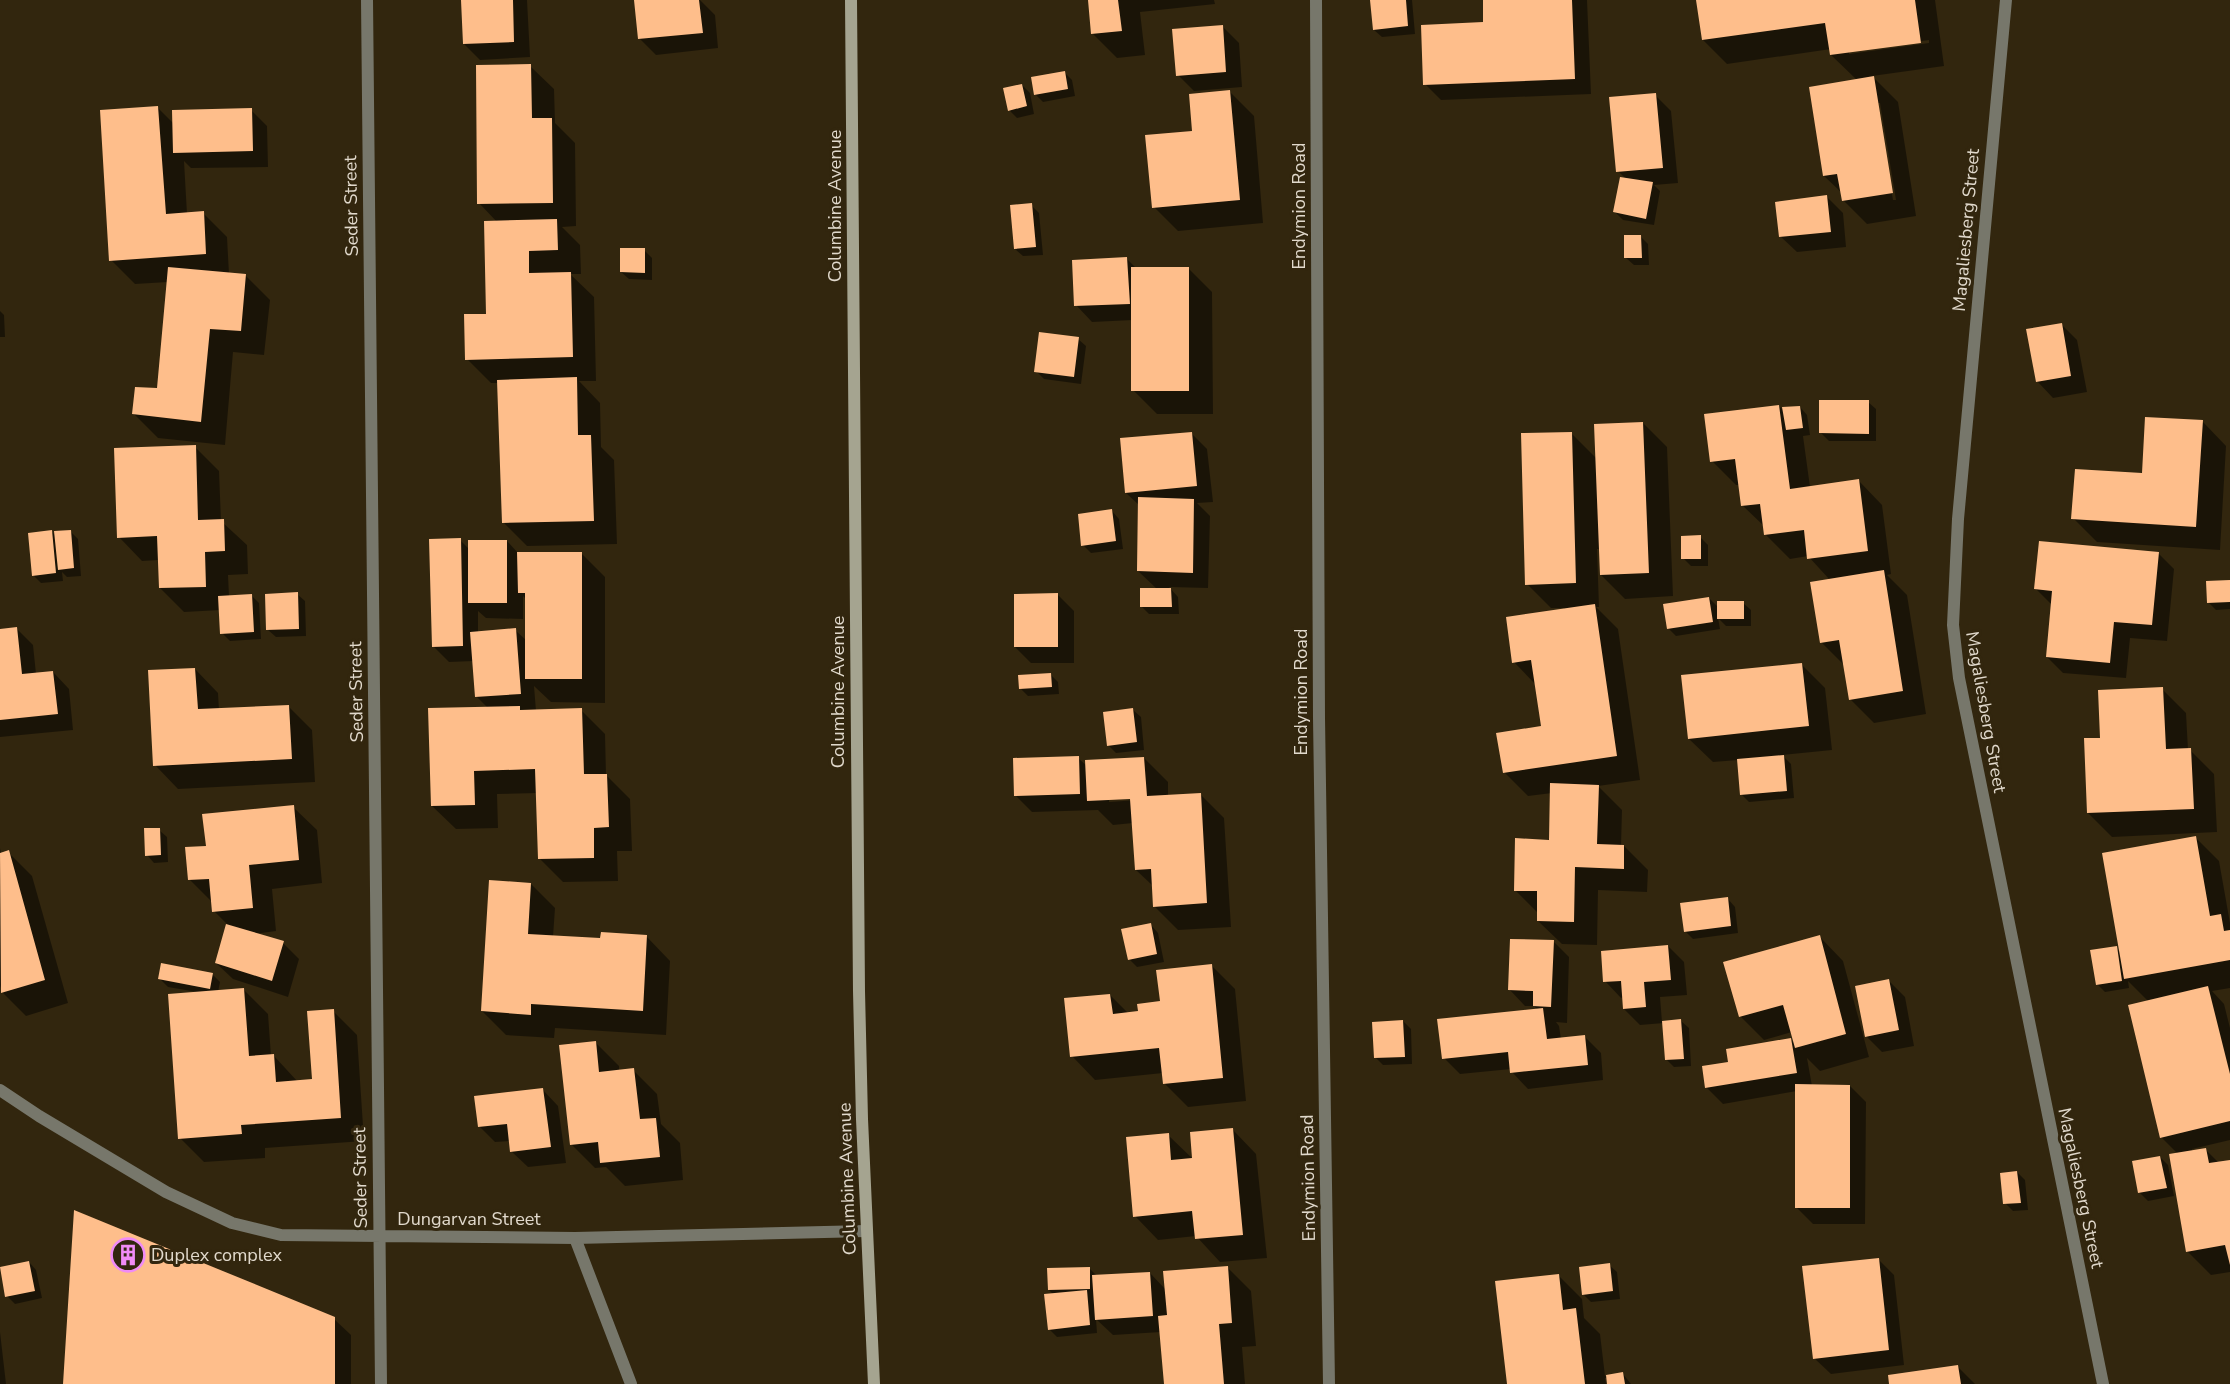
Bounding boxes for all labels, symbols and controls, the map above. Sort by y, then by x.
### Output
street label: Columbine Avenue [823,130,847,282]
street label: Endymion Road [1287,143,1311,269]
street label: Magaliesberg Street [1947,147,1985,312]
street label: Seder Street [338,155,364,257]
street label: Columbine Avenue [826,616,850,768]
street label: Endymion Road [1289,629,1313,755]
street label: Magaliesberg Street [1960,629,2012,795]
street label: Seder Street [343,641,369,743]
street label: Columbine Avenue [832,1102,862,1256]
street label: Magaliesberg Street [2052,1106,2110,1271]
street label: Endymion Road [1295,1114,1321,1242]
street label: Seder Street [347,1127,373,1229]
street label: Dungarvan Street [397,1207,541,1231]
building icon: Duplex complex [110,1237,146,1273]
place label: Duplex complex [151,1243,283,1267]

